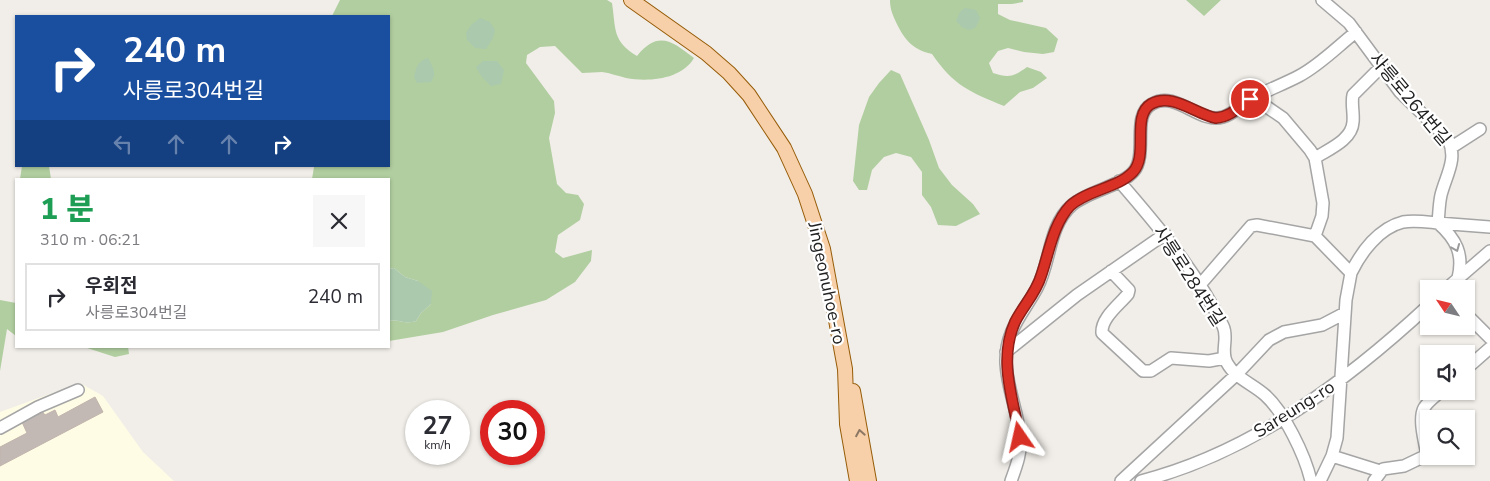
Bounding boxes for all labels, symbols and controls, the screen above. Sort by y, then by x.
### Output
text: 240 m [123,27,226,74]
icon: right [40,35,105,100]
street label: 사릉로264번길 [1364,47,1456,151]
text: 사릉로304번길 [123,76,264,106]
pin [1229,78,1271,120]
icon: arrive [1236,85,1264,113]
icon: left [109,130,137,158]
icon: ahead [162,130,190,158]
icon: ahead [215,130,243,158]
icon: right [268,130,296,158]
text: 1 분 [40,189,94,230]
button: close [313,195,365,247]
street label: Jingeonuhoe-ro [802,219,852,346]
street label: 사릉로284번길 [1148,221,1230,331]
text: 310 m · 06:21 [40,229,141,251]
one-way arrow [1450,243,1461,252]
text: 우회전 [85,273,137,299]
north arrow [1420,280,1475,335]
map controls [1420,280,1475,465]
icon: right [42,283,70,311]
text: 240 m [308,284,363,310]
text: 사릉로304번길 [85,302,187,324]
button: sound [1420,345,1475,400]
street label: Sareung-ro [1249,375,1339,443]
speed limit sign: 30 [480,400,545,465]
text: 27 [422,409,453,443]
position arrow [993,410,1045,462]
button: search [1420,410,1475,465]
one-way arrow [856,429,866,437]
text: km/h [424,437,451,453]

